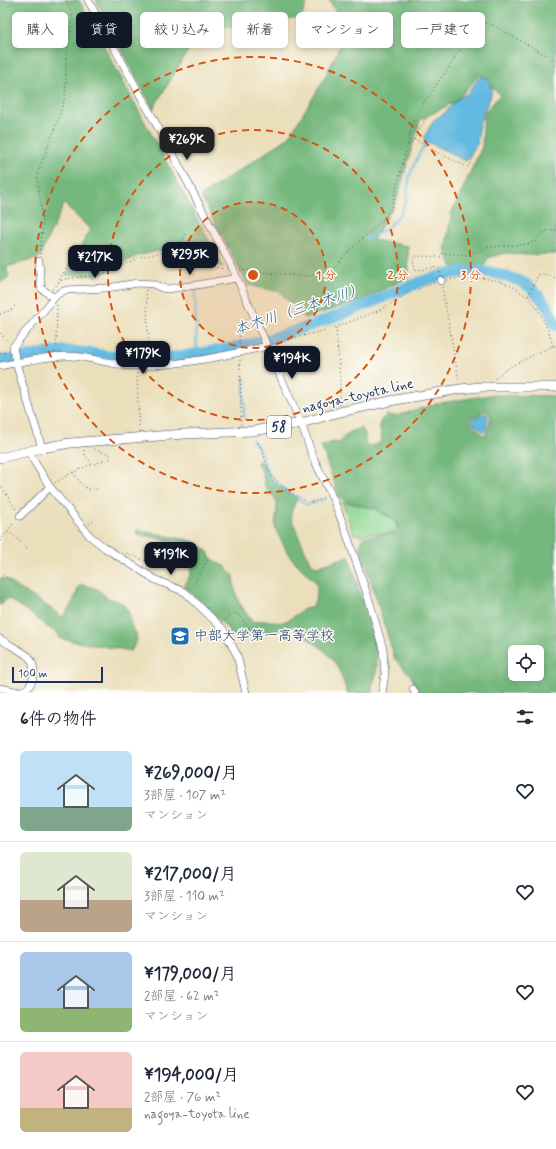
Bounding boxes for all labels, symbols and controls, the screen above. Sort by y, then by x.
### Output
chip: 購入 [12,12,68,48]
chip: 賃貸 [76,12,132,48]
chip: 絞り込み [140,12,224,48]
chip: 新着 [232,12,288,48]
chip: マンション [296,12,393,48]
chip: 一戸建て [401,12,485,48]
pin: ¥269K [159,127,215,161]
text: ¥269K [168,131,206,148]
pin: ¥295K [162,242,218,276]
pin: ¥217K [67,245,123,279]
text: ¥295K [171,246,209,263]
text: ¥217K [77,249,113,266]
centre of rings [246,268,260,282]
text: 1 分 [316,268,336,284]
text: 2 分 [387,268,409,284]
text: 3 分 [461,268,481,284]
water label: 本木川（三本木川） [232,280,366,340]
pin: ¥179K [115,341,171,375]
text: ¥179K [125,345,161,362]
pin: ¥194K [264,346,320,380]
text: ¥194K [273,350,311,367]
street label: nagoya-toyota line [301,374,416,420]
road number: 58 [267,416,291,438]
pin: ¥191K [143,542,199,576]
text: ¥191K [153,546,189,563]
school or university icon: 中部大学第一高等学校 [169,625,191,647]
place label: 中部大学第一高等学校 [194,627,334,645]
map controls [508,645,544,681]
button: locate [508,645,544,681]
scale bar [12,665,103,684]
text: 100 m [18,667,48,681]
icon: filters [514,706,536,728]
text: 6件の物件 [20,708,97,730]
text: ¥269,000/月 [144,762,238,784]
icon: home [52,767,100,815]
icon: heart [514,780,536,802]
text: 3部屋 · 107 m² [144,787,226,804]
text: マンション [144,807,208,824]
text: ¥217,000/月 [144,863,236,885]
icon: home [52,868,100,916]
icon: heart [514,881,536,903]
text: 3部屋 · 110 m² [144,888,225,905]
text: マンション [144,908,208,925]
text: ¥179,000/月 [144,963,236,985]
icon: home [52,968,100,1016]
icon: heart [514,981,536,1003]
text: 2部屋 · 62 m² [144,988,220,1005]
text: マンション [144,1008,208,1025]
text: ¥194,000/月 [144,1064,239,1086]
icon: home [52,1068,100,1116]
icon: heart [514,1081,536,1103]
text: 2部屋 · 76 m² [144,1089,221,1106]
text: nagoya-toyota line [144,1106,250,1123]

